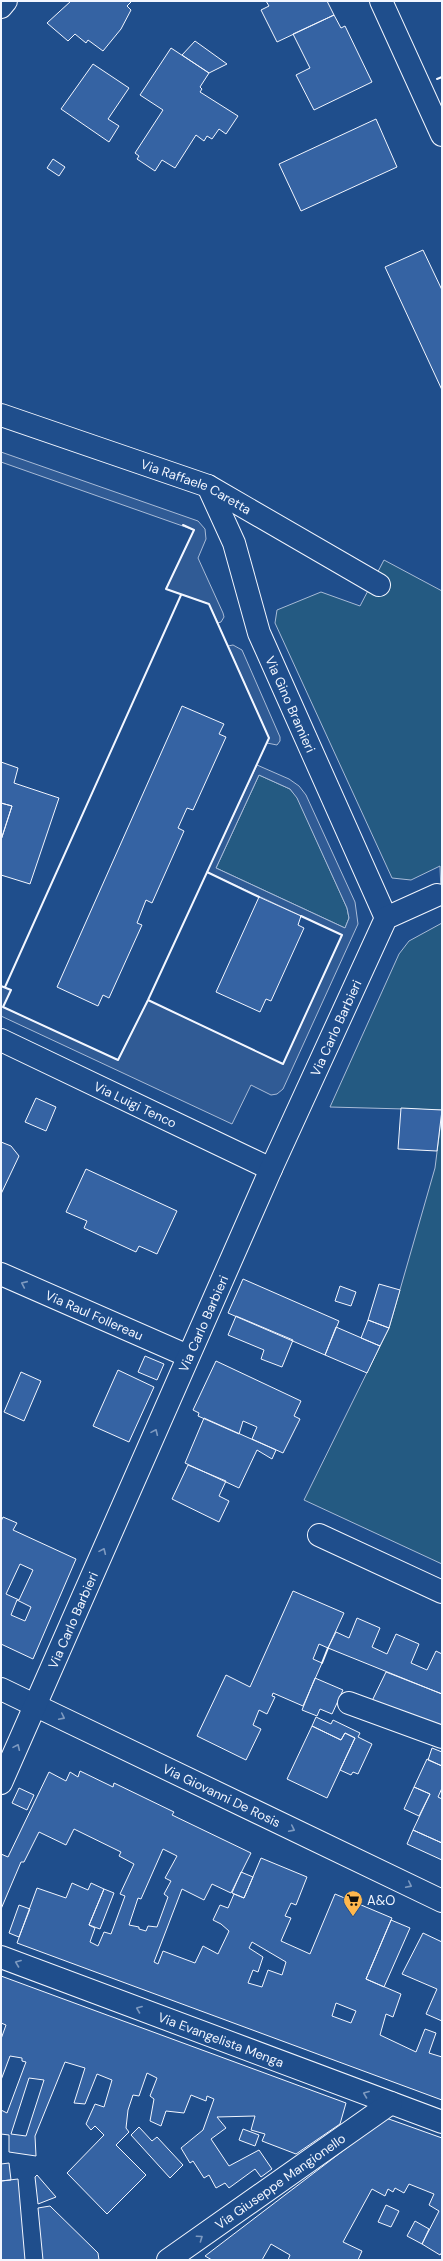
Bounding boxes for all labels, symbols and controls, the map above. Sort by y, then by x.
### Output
street label: Via Raffaele Caretta [139,455,254,518]
street label: Via Gino Bramieri [262,653,320,755]
street label: Via Carlo Barbieri [306,977,365,1079]
street label: Via Luigi Tenco [91,1077,180,1131]
street label: Via Carlo Barbieri [174,1272,232,1374]
one-way arrow [21,1281,29,1289]
street label: Via Raul Follereau [43,1286,146,1344]
one-way arrow [150,1429,158,1437]
one-way arrow [98,1548,106,1555]
street label: Via Carlo Barbieri [44,1569,101,1671]
one-way arrow [57,1712,65,1720]
one-way arrow [12,1744,20,1751]
street label: Via Giovanni De Rosis [160,1760,284,1831]
one-way arrow [288,1824,295,1832]
one-way arrow [405,1880,412,1888]
supermarket icon: A&O [342,1889,364,1917]
place label: A&O [367,1892,395,1909]
one-way arrow [14,1960,21,1968]
one-way arrow [136,2005,143,2013]
street label: Via Evangelista Menga [156,2008,286,2071]
one-way arrow [362,2090,369,2098]
street label: Via Giuseppe Mangionello [211,2129,349,2233]
one-way arrow [196,2236,203,2243]

